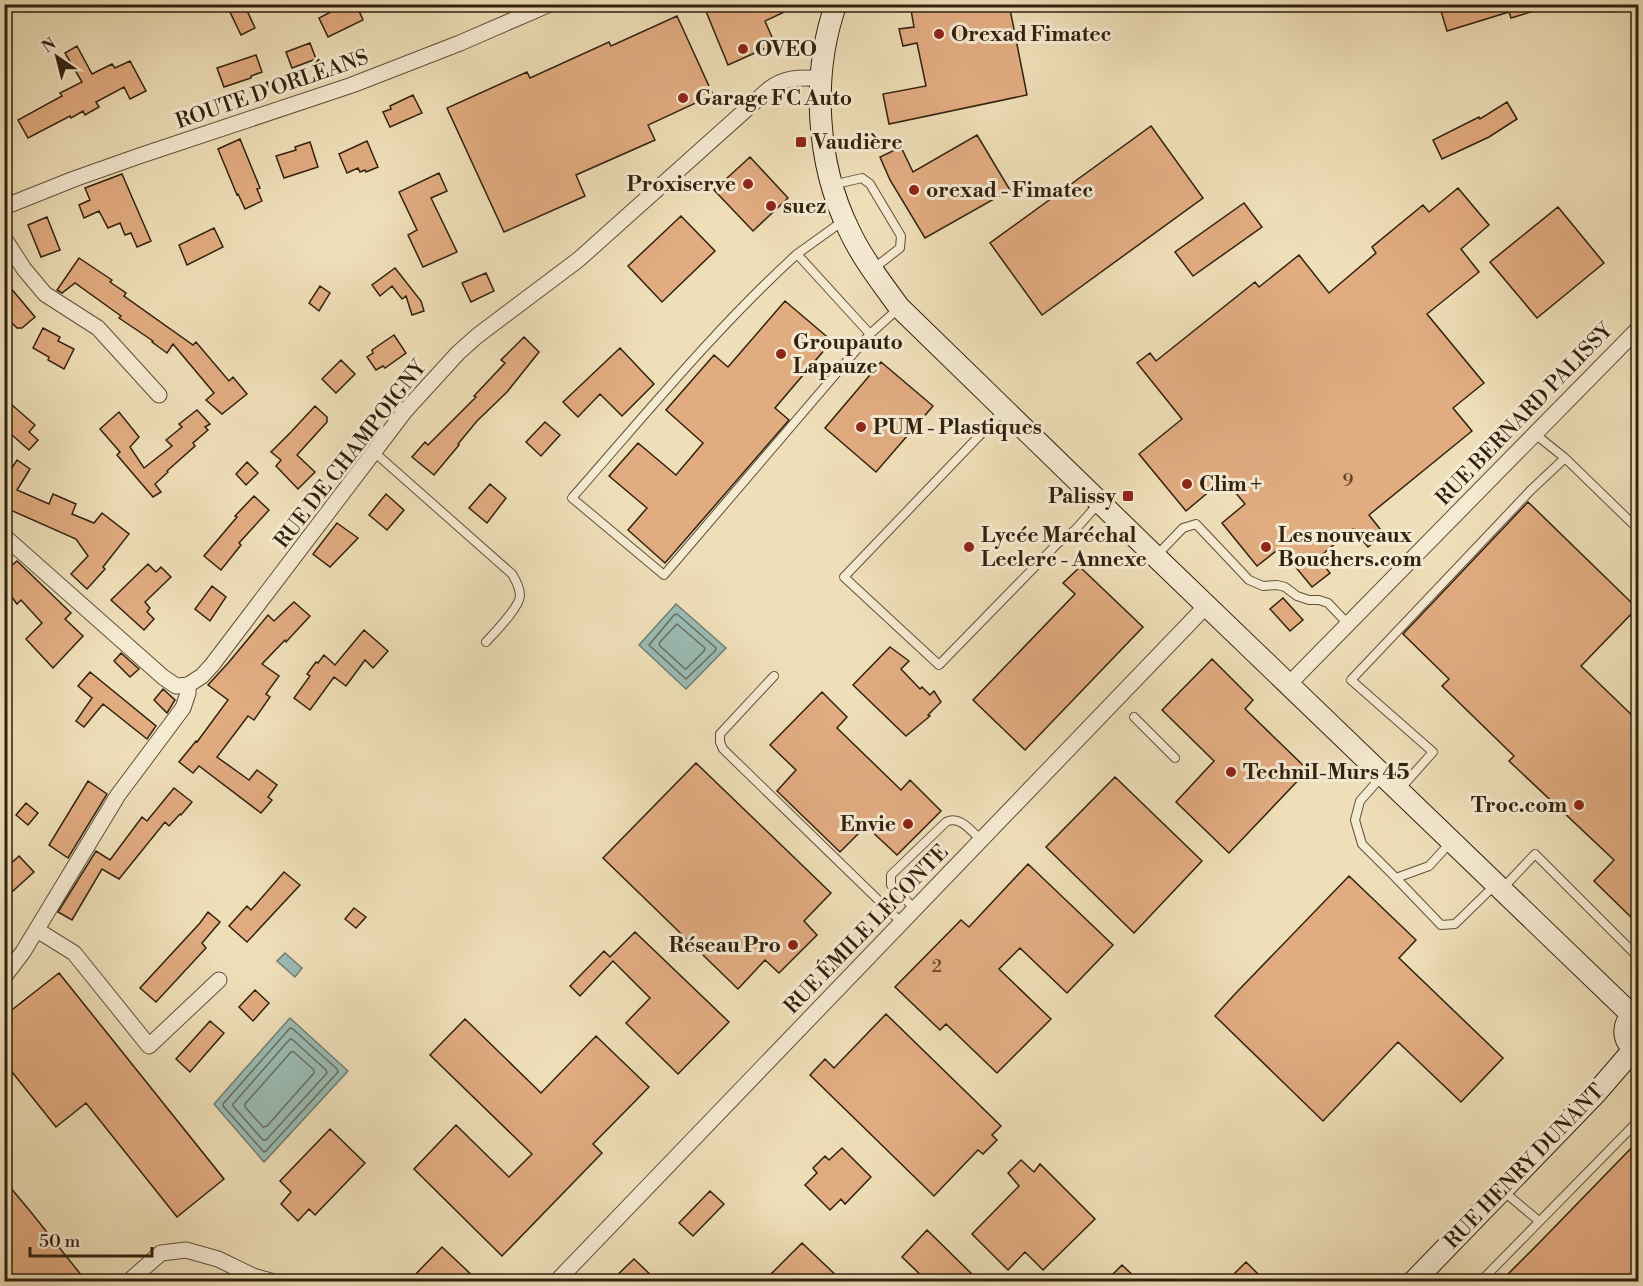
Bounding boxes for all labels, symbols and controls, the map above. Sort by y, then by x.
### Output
place label: Orexad Fimatec [951,22,1111,48]
north arrow [27,27,87,87]
marker: Orexad Fimatec [932,27,946,41]
text: N [38,34,60,57]
place label: OVEO [755,37,817,63]
marker: OVEO [736,42,750,56]
street label: ROUTE D'ORLÉANS [172,43,372,135]
place label: Garage FC Auto [695,86,852,112]
marker: Garage FC Auto [676,91,690,105]
place label: Vaudière [812,130,903,156]
marker: Vaudière [794,135,808,149]
place label: Proxiserve [627,172,736,198]
marker: Proxiserve [741,177,755,191]
place label: orexad - Fimatec [926,178,1093,204]
marker: orexad - Fimatec [907,183,921,197]
place label: suez [783,194,826,220]
marker: suez [764,199,778,213]
street label: RUE BERNARD PALISSY [1431,317,1619,511]
place label: Groupauto Lapauze [793,330,903,380]
marker: Groupauto Lapauze [774,347,788,361]
street label: RUE DE CHAMPOIGNY [269,354,433,554]
place label: PUM - Plastiques [873,415,1042,441]
marker: PUM - Plastiques [854,420,868,434]
house number: 9 [1343,469,1354,492]
place label: Clim + [1199,472,1262,498]
marker: Clim + [1180,477,1194,491]
place label: Palissy [1048,484,1116,510]
marker: Palissy [1121,489,1135,503]
place label: Lycée Maréchal Leclerc - Annexe [981,523,1147,573]
place label: Les nouveaux Bouchers.com [1278,523,1422,573]
marker: Lycée Maréchal Leclerc - Annexe [962,540,976,554]
marker: Les nouveaux Bouchers.com [1259,540,1273,554]
place label: TechniI-Murs 45 [1243,760,1410,786]
marker: TechniI-Murs 45 [1224,765,1238,779]
place label: Troc.com [1471,793,1567,819]
marker: Troc.com [1572,798,1586,812]
place label: Envie [840,812,896,838]
marker: Envie [901,817,915,831]
street label: RUE ÉMILE LECONTE [778,838,954,1020]
place label: Réseau Pro [669,933,781,959]
marker: Réseau Pro [786,938,800,952]
house number: 2 [932,955,942,978]
street label: RUE HENRY DUNANT [1439,1079,1610,1255]
scale bar [30,1220,152,1258]
text: 50 m [39,1230,81,1253]

